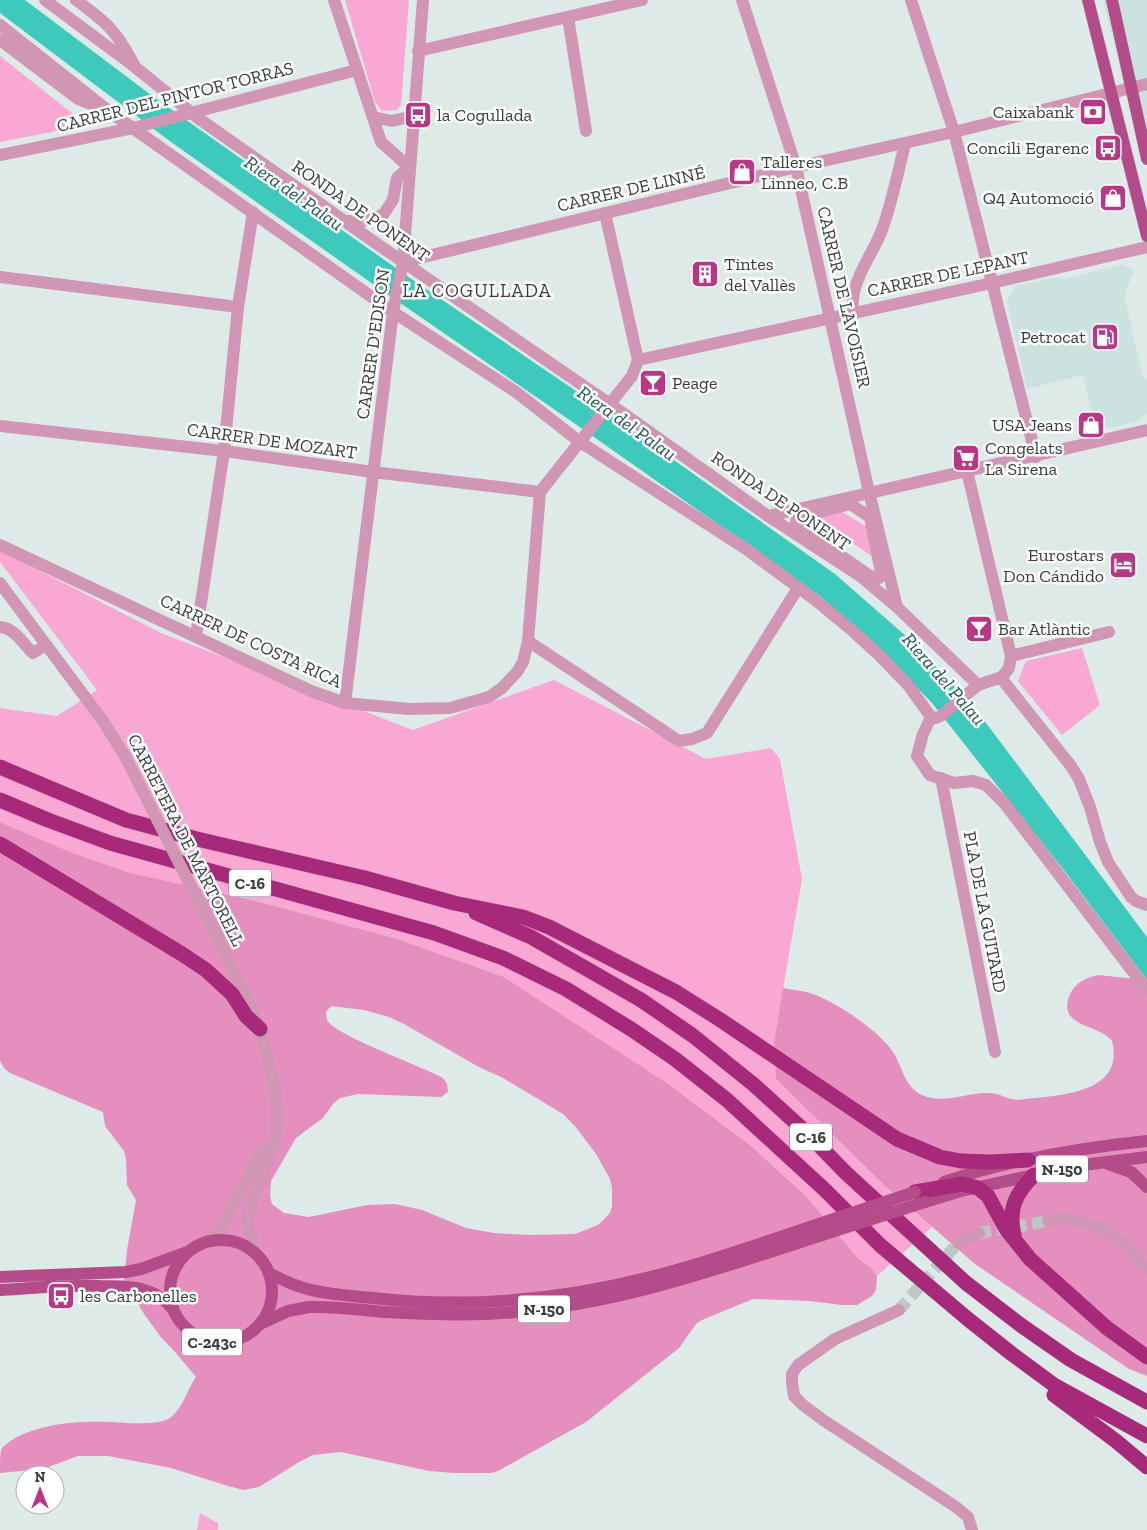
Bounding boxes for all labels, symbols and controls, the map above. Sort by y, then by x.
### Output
street label: CARRER DEL PINTOR TORRAS [54,57,296,137]
bank icon: Caixabank [1078,97,1108,127]
bus stop icon: la Cogullada [403,100,433,130]
place label: Caixabank [993,101,1075,123]
place label: la Cogullada [437,104,533,126]
bus stop icon: Concili Egarenc [1093,133,1123,163]
place label: Concili Egarenc [967,137,1089,159]
water label: Riera del Palau [240,150,348,236]
place label: Talleres Linneo, C.B [761,151,848,194]
street label: RONDA DE PONENT [288,155,434,267]
shop icon: Talleres Linneo, C.B [727,157,757,187]
street label: CARRER DE LINNÉ [555,161,707,217]
shop icon: Q4 Automoció [1098,183,1128,213]
place label: Q4 Automoció [983,187,1094,209]
street label: CARRER DE LAVOISIER [812,204,876,390]
street label: CARRER DE LEPANT [865,246,1031,302]
place label: Tintes del Vallès [724,253,796,296]
building icon: Tintes del Vallès [690,259,720,289]
street label: CARRER D'EDISON [352,267,394,421]
district label: LA COGULLADA [402,279,552,302]
fuel station icon: Petrocat [1090,322,1120,352]
place label: Petrocat [1020,326,1086,348]
bar icon: Peage [638,368,668,398]
place label: Peage [672,372,717,394]
water label: Riera del Palau [573,380,681,466]
shop icon: USA Jeans [1076,410,1106,440]
place label: USA Jeans [992,414,1072,436]
street label: CARRER DE MOZART [186,418,358,464]
place label: Congelats La Sirena [985,437,1063,480]
supermarket icon: Congelats La Sirena [951,443,981,473]
street label: RONDA DE PONENT [707,446,855,556]
place label: Eurostars Don Cándido [1003,544,1104,587]
hotel icon: Eurostars Don Cándido [1108,550,1138,580]
street label: CARRER DE COSTA RICA [157,589,346,693]
bar icon: Bar Atlàntic [964,614,994,644]
place label: Bar Atlàntic [998,618,1090,640]
water label: Riera del Palau [897,628,991,730]
street label: CARRETERA DE MARTORELL [123,730,249,950]
street label: PLA DE LA GUITARD [959,829,1011,995]
road number: C-16 [229,870,271,896]
road number: C-16 [790,1124,832,1150]
road number: N-150 [1036,1156,1088,1182]
bus stop icon: les Carbonelles [46,1281,76,1311]
place label: les Carbonelles [80,1285,197,1307]
road number: N-150 [518,1296,570,1322]
road number: C-243c [182,1328,242,1355]
north arrow [15,1465,65,1515]
text: N [35,1469,46,1486]

